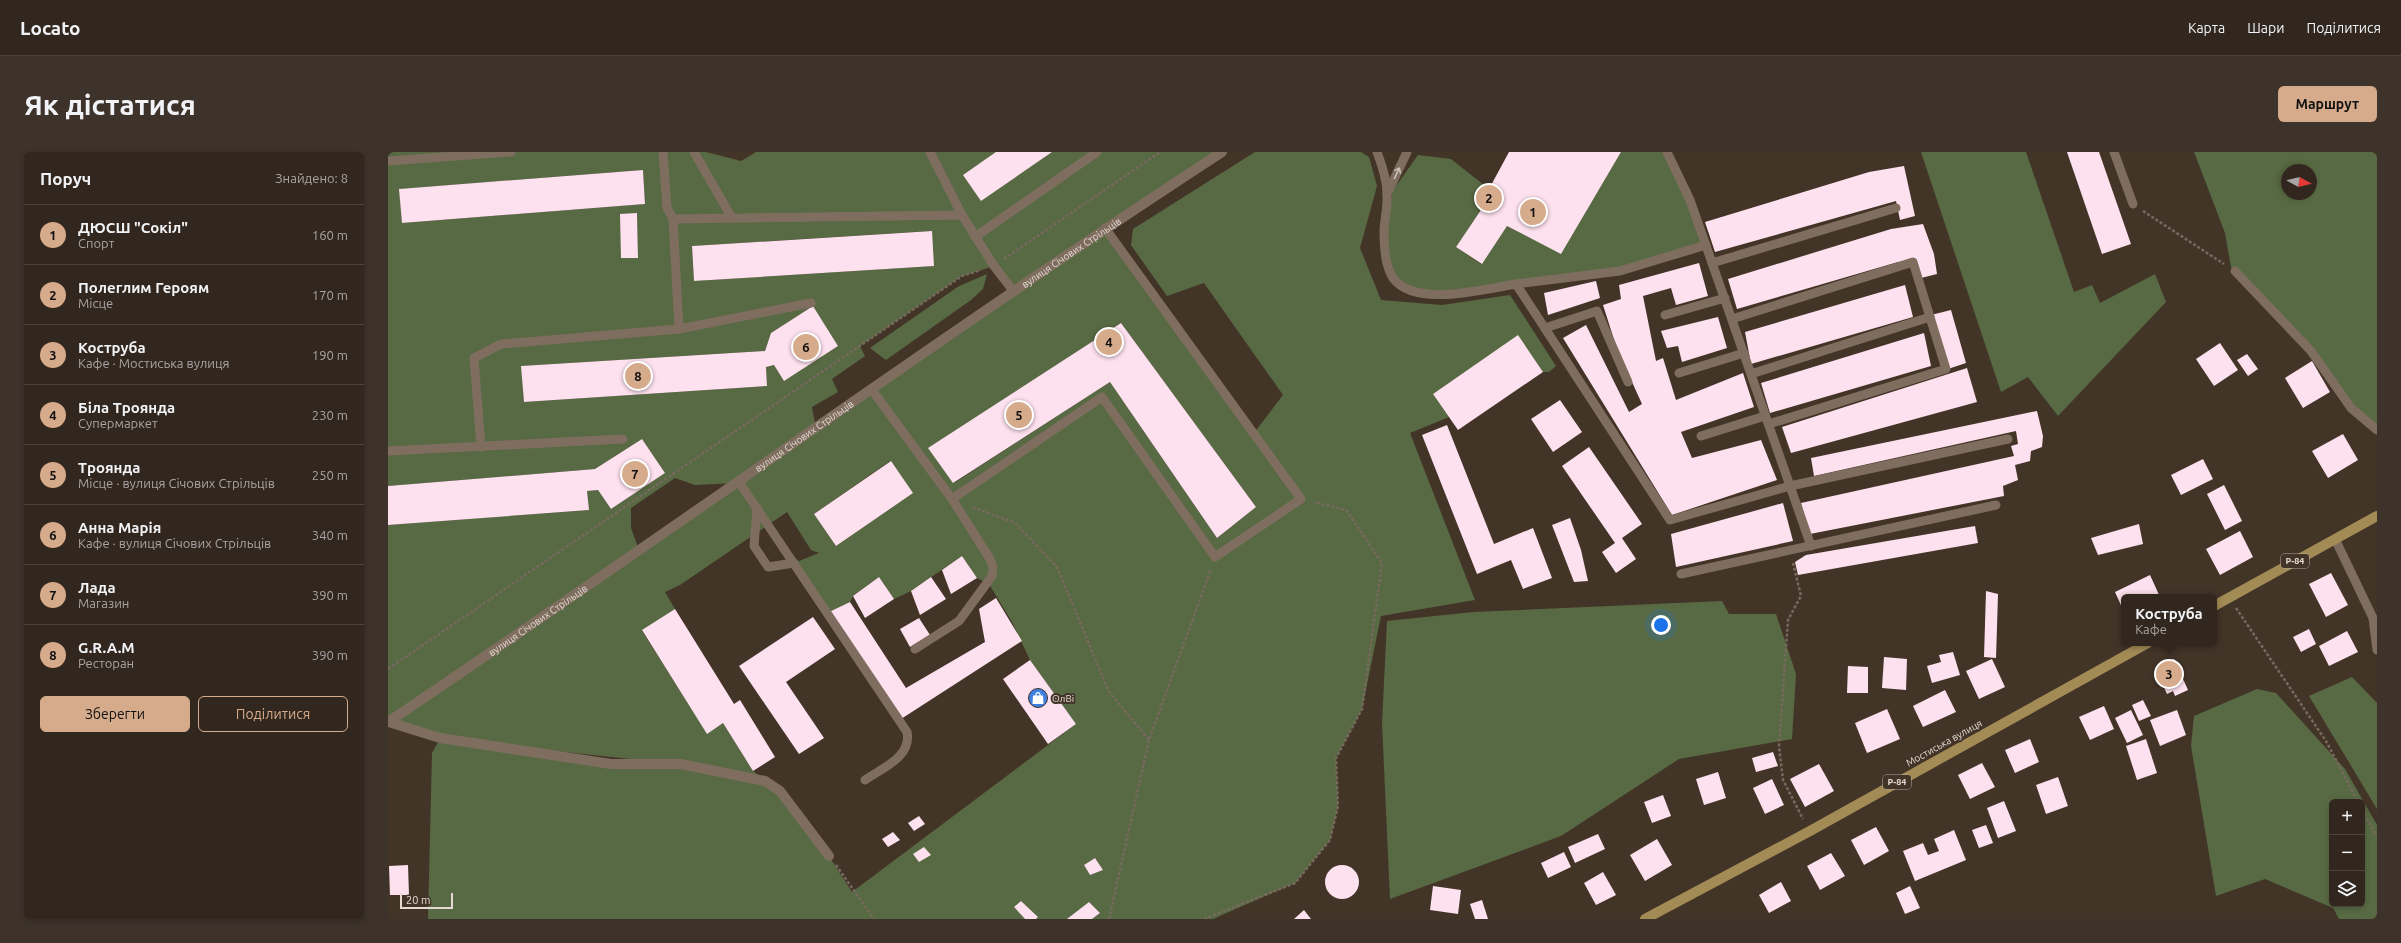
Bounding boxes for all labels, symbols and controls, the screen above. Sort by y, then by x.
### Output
text: Locato [20,17,81,39]
text: Карта [2188,20,2225,36]
text: Шари [2247,20,2285,36]
text: Поділитися [2307,20,2381,36]
button: Маршрут [2278,86,2377,122]
text: Як дістатися [24,89,196,120]
north arrow [2281,164,2317,200]
one-way arrow [1394,167,1401,179]
text: Поруч [40,169,91,188]
text: Знайдено: 8 [275,171,348,185]
pin: 2 [1476,183,1502,213]
pin: 1 [1520,197,1546,227]
street label: вулиця Січових Стрільців [1019,215,1123,290]
text: ДЮСШ "Сокіл" [78,219,188,236]
text: 1 [49,228,57,242]
text: 160 m [312,228,348,242]
text: Спорт [78,236,114,250]
text: Полеглим Героям [78,279,209,296]
text: 2 [49,288,57,302]
text: 170 m [312,288,348,302]
text: Місце [78,296,113,310]
pin: 4 [1096,327,1122,357]
pin: 6 [793,332,819,362]
text: Коструба [78,339,146,356]
text: 3 [49,348,57,362]
text: 190 m [312,348,348,362]
text: Кафе · Мостиська вулиця [78,356,230,370]
pin: 8 [625,361,651,391]
street label: вулиця Січових Стрільців [753,398,855,474]
text: Біла Троянда [78,399,175,416]
pin: 5 [1006,400,1032,430]
text: 4 [49,408,57,422]
text: 230 m [312,408,348,422]
text: Супермаркет [78,416,158,430]
text: Троянда [78,459,140,476]
pin: 7 [622,459,648,489]
text: 5 [49,468,57,482]
text: 250 m [312,468,348,482]
text: Місце · вулиця Січових Стрільців [78,476,275,490]
text: Анна Марія [78,519,161,536]
text: 6 [49,528,57,542]
text: 340 m [312,528,348,542]
text: Кафе · вулиця Січових Стрільців [78,536,271,550]
road number: Р-84 [2281,554,2309,568]
text: Лада [78,579,116,596]
street label: вулиця Січових Стрільців [486,582,589,658]
text: 7 [49,588,57,602]
text: 390 m [312,588,348,602]
popup [2121,594,2217,646]
text: Магазин [78,596,129,610]
text: Коструба [2135,605,2203,622]
your location [1651,615,1671,635]
text: Кафе [2135,622,2167,636]
text: G.R.A.M [78,639,135,656]
text: 8 [49,648,57,662]
text: 390 m [312,648,348,662]
text: Ресторан [78,656,134,670]
pin: 3 [2156,659,2182,689]
shop icon: ОлВі [1027,687,1049,709]
place label: ОлВі [1052,693,1074,704]
button: Зберегти [40,696,190,732]
button: Поділитися [198,696,348,732]
street label: Мостиська вулиця [1904,718,1984,768]
road number: Р-84 [1883,775,1911,789]
map controls [2329,799,2365,907]
button: + [2329,799,2365,835]
button: − [2329,835,2365,871]
button: layers [2329,871,2365,907]
scale bar [400,891,453,910]
text: 20 m [406,894,430,906]

